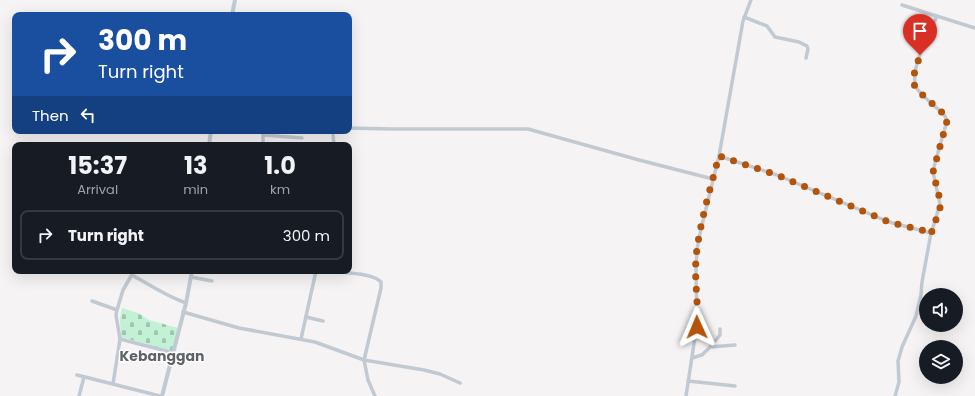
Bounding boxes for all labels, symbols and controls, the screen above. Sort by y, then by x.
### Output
pin [903,14,937,55]
icon: arrive [909,20,931,42]
text: 300 m [98,21,187,60]
icon: right [32,28,84,80]
text: Turn right [98,59,184,84]
icon: left [77,104,99,126]
text: Then [32,105,69,126]
text: 15:37 [68,149,127,182]
text: 13 [184,149,207,182]
text: 1.0 [264,149,296,182]
text: Arrival [77,180,118,199]
text: min [183,180,208,199]
text: km [270,180,290,199]
icon: right [34,224,56,246]
text: Turn right [68,225,144,246]
text: 300 m [283,225,330,246]
map controls [919,288,963,384]
button: sound [919,288,963,332]
position arrow [676,306,718,348]
button: layers [919,340,963,384]
district label: Kebanggan [120,346,204,366]

